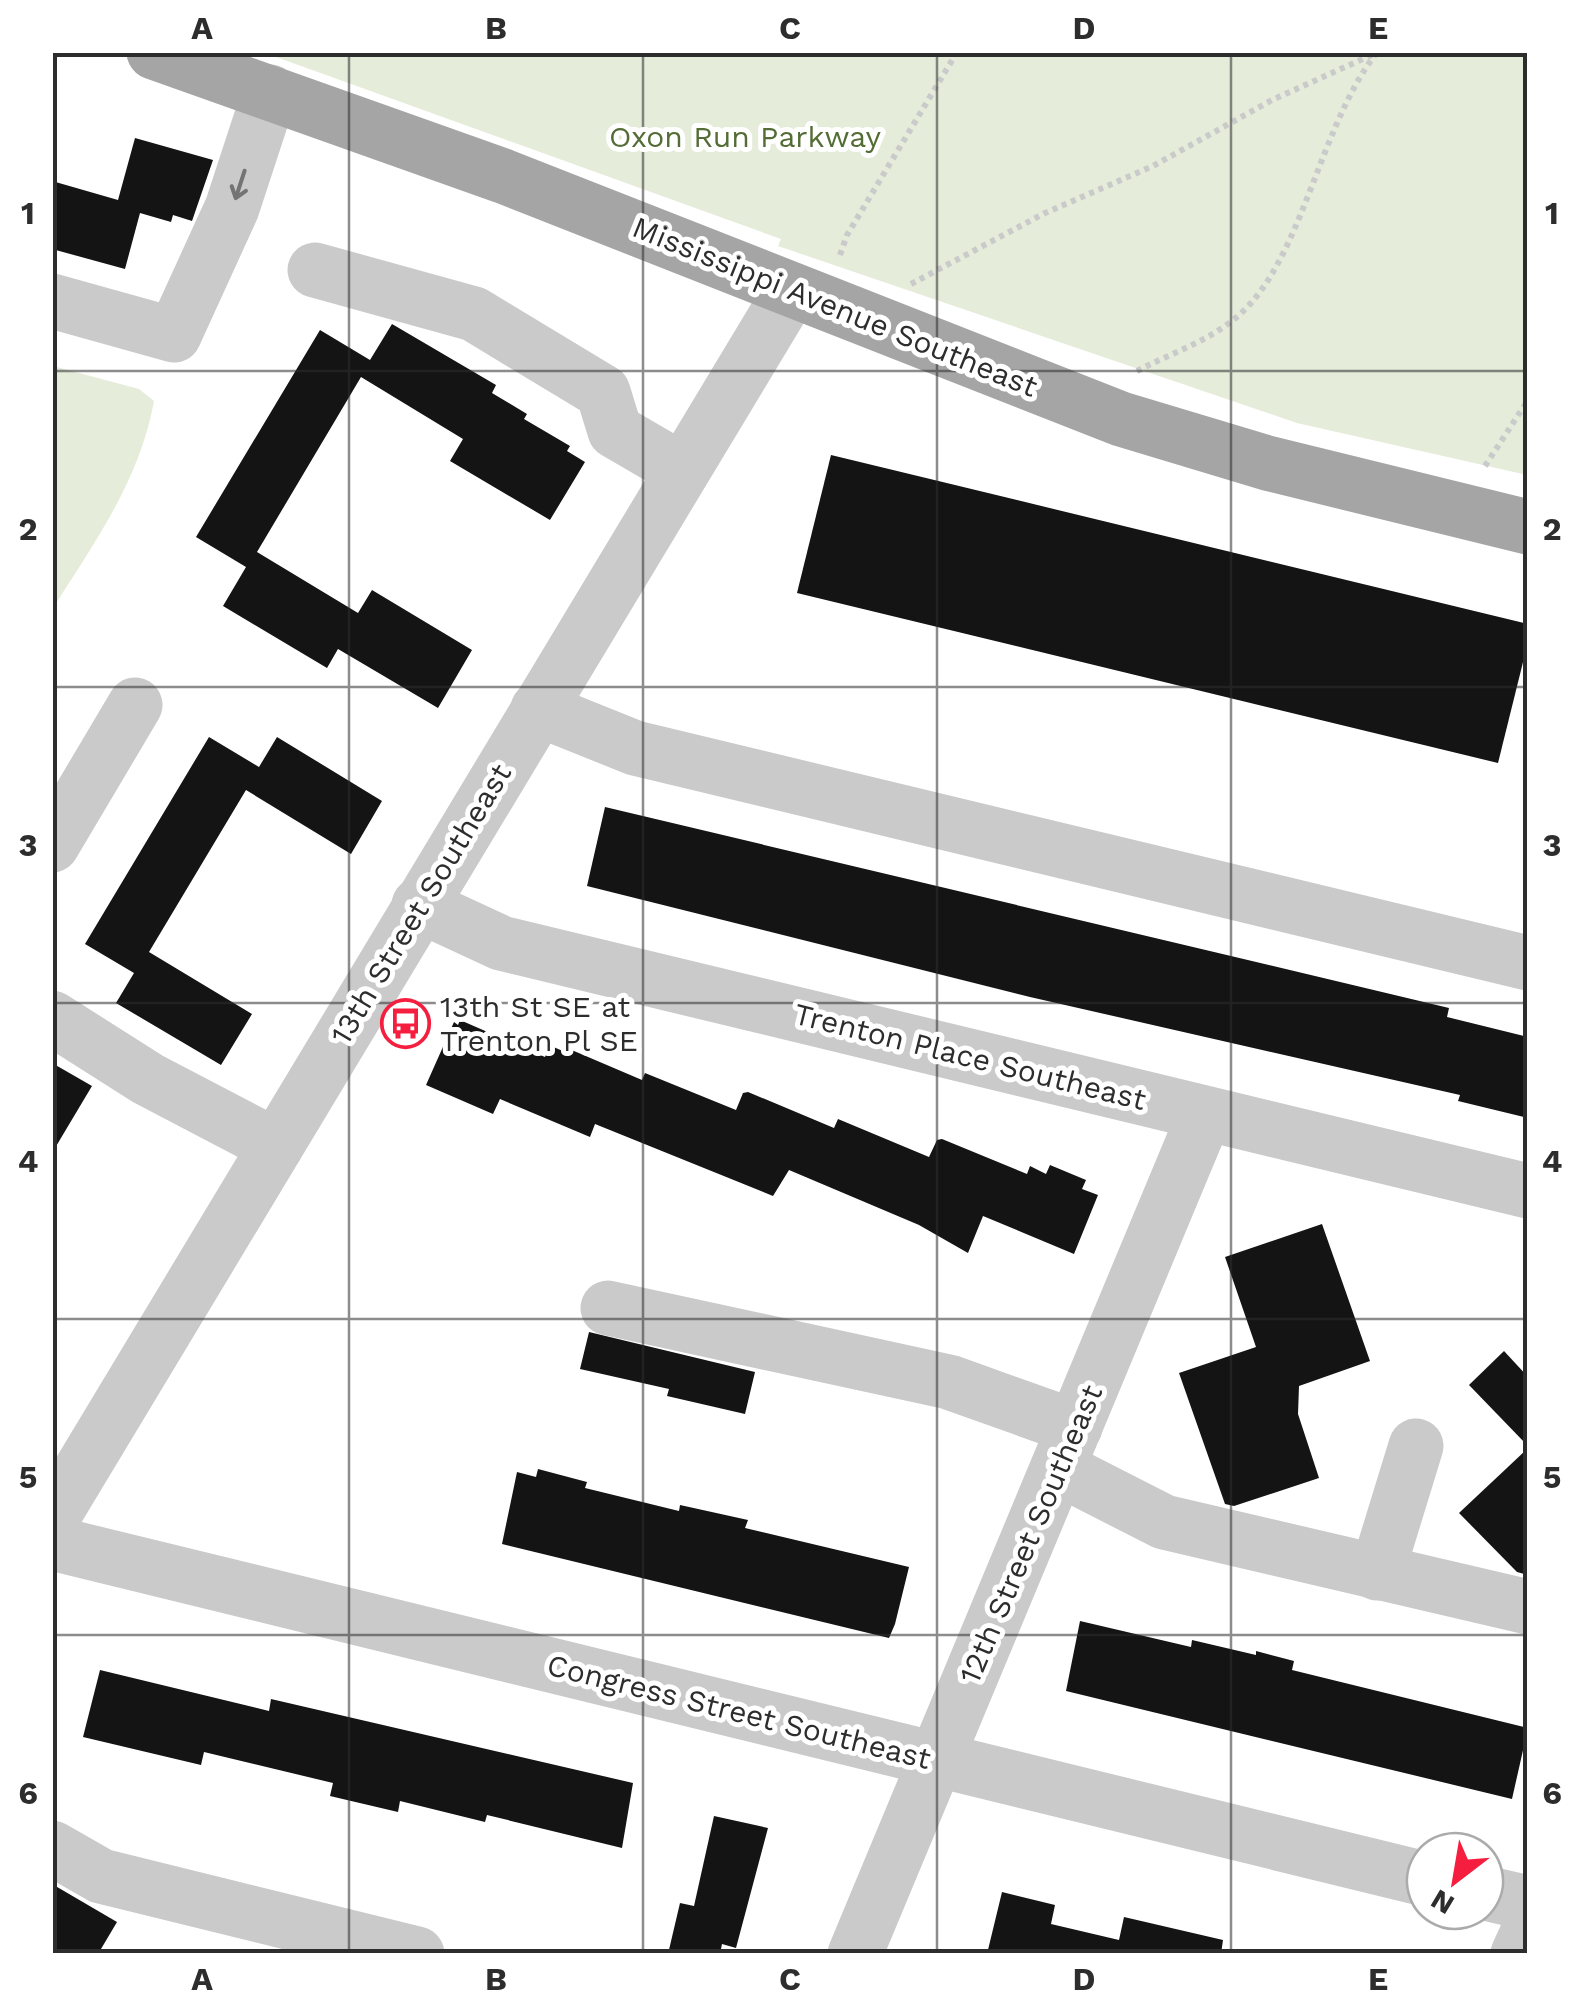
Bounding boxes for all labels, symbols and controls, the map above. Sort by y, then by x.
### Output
text: A [191,9,213,47]
text: B [485,9,507,47]
text: C [779,9,801,47]
text: D [1073,9,1095,47]
text: E [1368,9,1388,47]
park label: Oxon Run Parkway [609,119,881,154]
one-way arrow [229,169,247,200]
text: 1 [21,194,35,232]
text: 1 [1545,194,1559,232]
street label: Mississippi Avenue Southeast [628,209,1043,404]
text: 2 [18,510,38,548]
text: 2 [1542,510,1562,548]
street label: 13th Street Southeast [323,757,518,1050]
text: 3 [19,826,37,864]
text: 3 [1543,826,1561,864]
place label: 13th St SE at Trenton Pl SE [440,989,638,1058]
street label: Trenton Place Southeast [791,996,1150,1117]
bus stop icon: 13th St SE at Trenton Pl SE [379,998,431,1050]
text: 4 [18,1142,38,1180]
text: 4 [1542,1142,1562,1180]
street label: 12th Street Southeast [952,1379,1109,1688]
text: 5 [19,1458,37,1496]
text: 5 [1543,1458,1561,1496]
street label: Congress Street Southeast [544,1647,935,1776]
text: 6 [18,1774,38,1812]
text: 6 [1542,1774,1562,1812]
north arrow [1405,1831,1505,1931]
text: N [1425,1883,1460,1921]
text: A [191,1960,213,1998]
text: B [485,1960,507,1998]
text: C [779,1960,801,1998]
text: D [1073,1960,1095,1998]
text: E [1368,1960,1388,1998]

